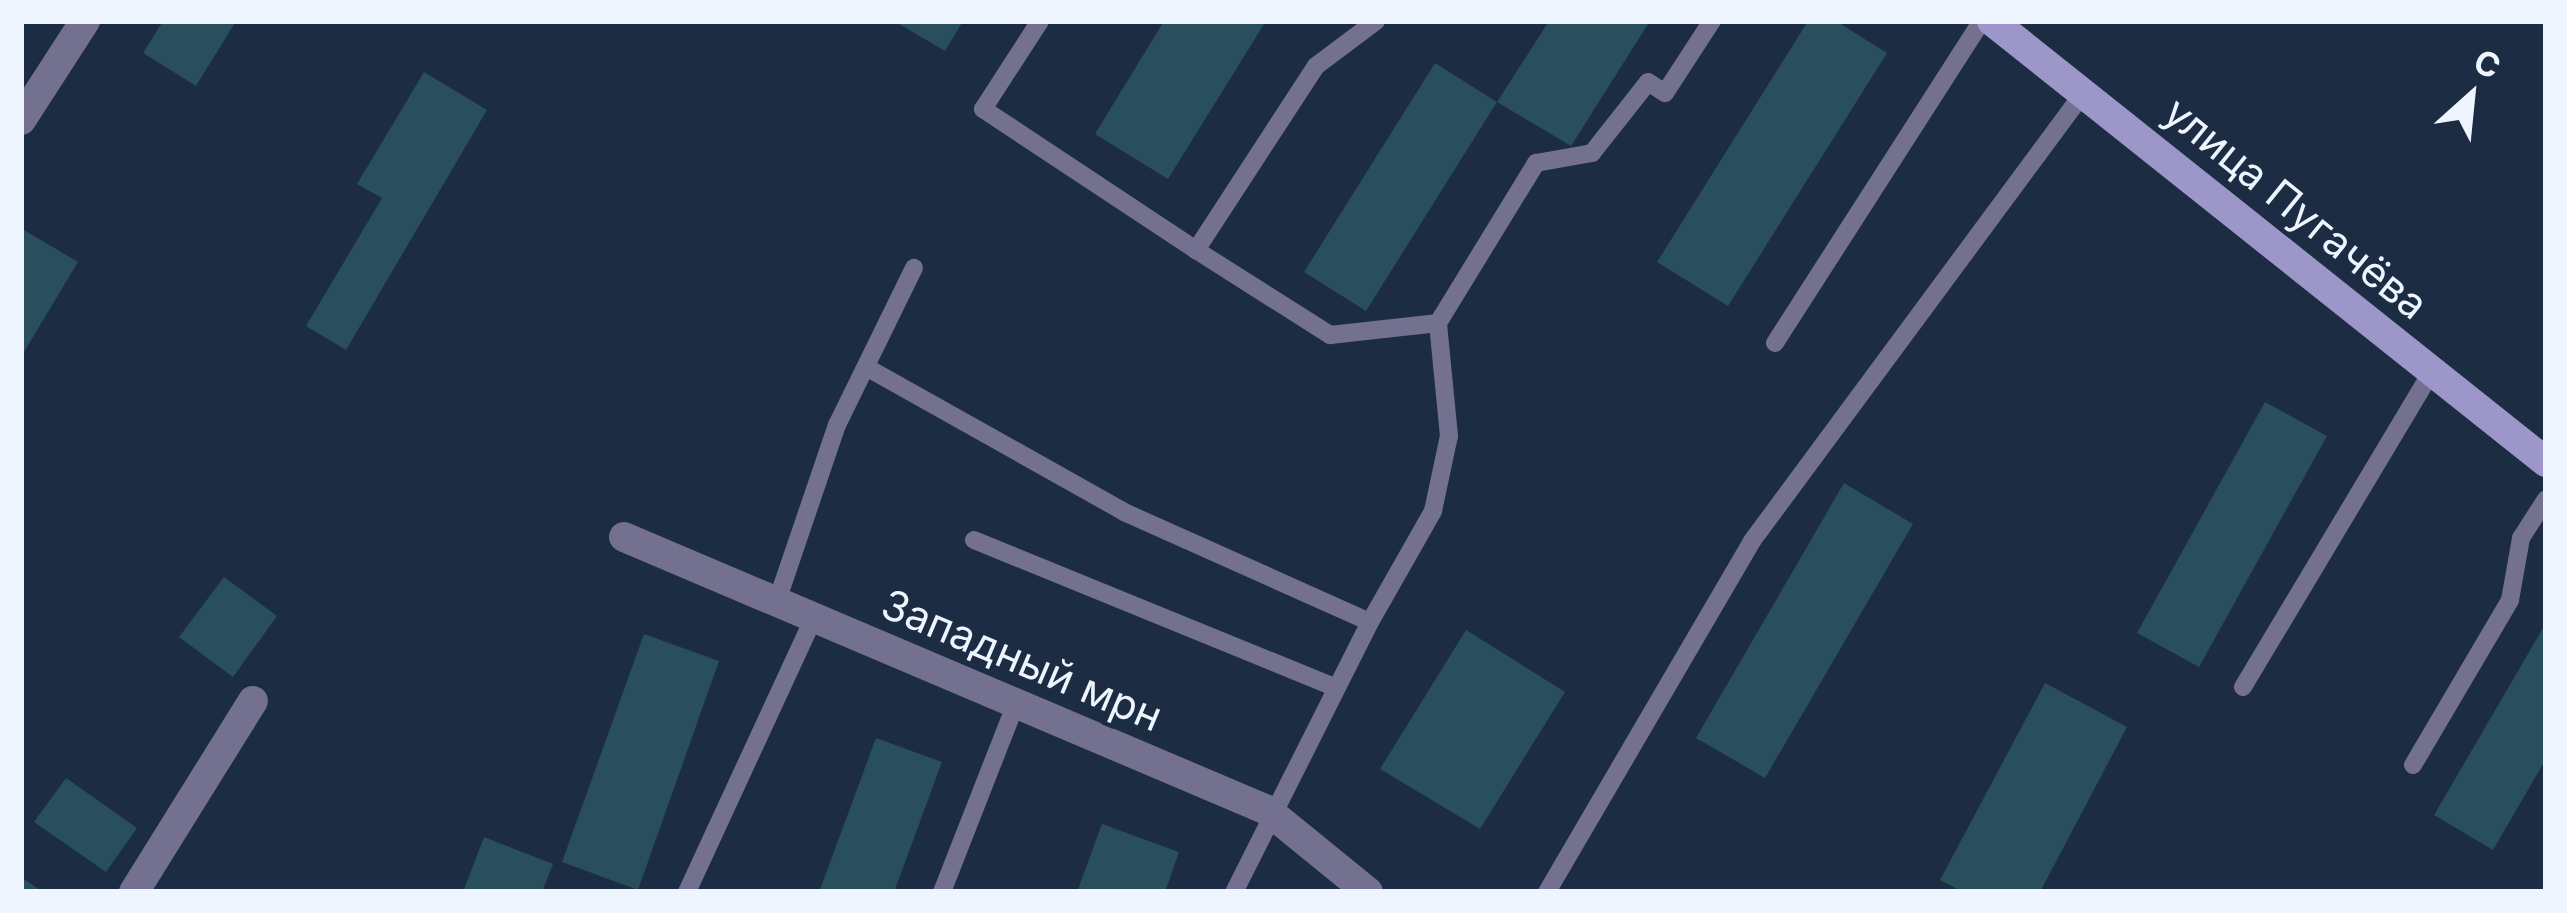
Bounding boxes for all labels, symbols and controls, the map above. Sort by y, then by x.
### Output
north arrow [2411,36,2531,156]
text: С [2467,41,2507,87]
street label: улица Пугачёва [2154,86,2438,330]
street label: Западный мрн [874,578,1170,742]

